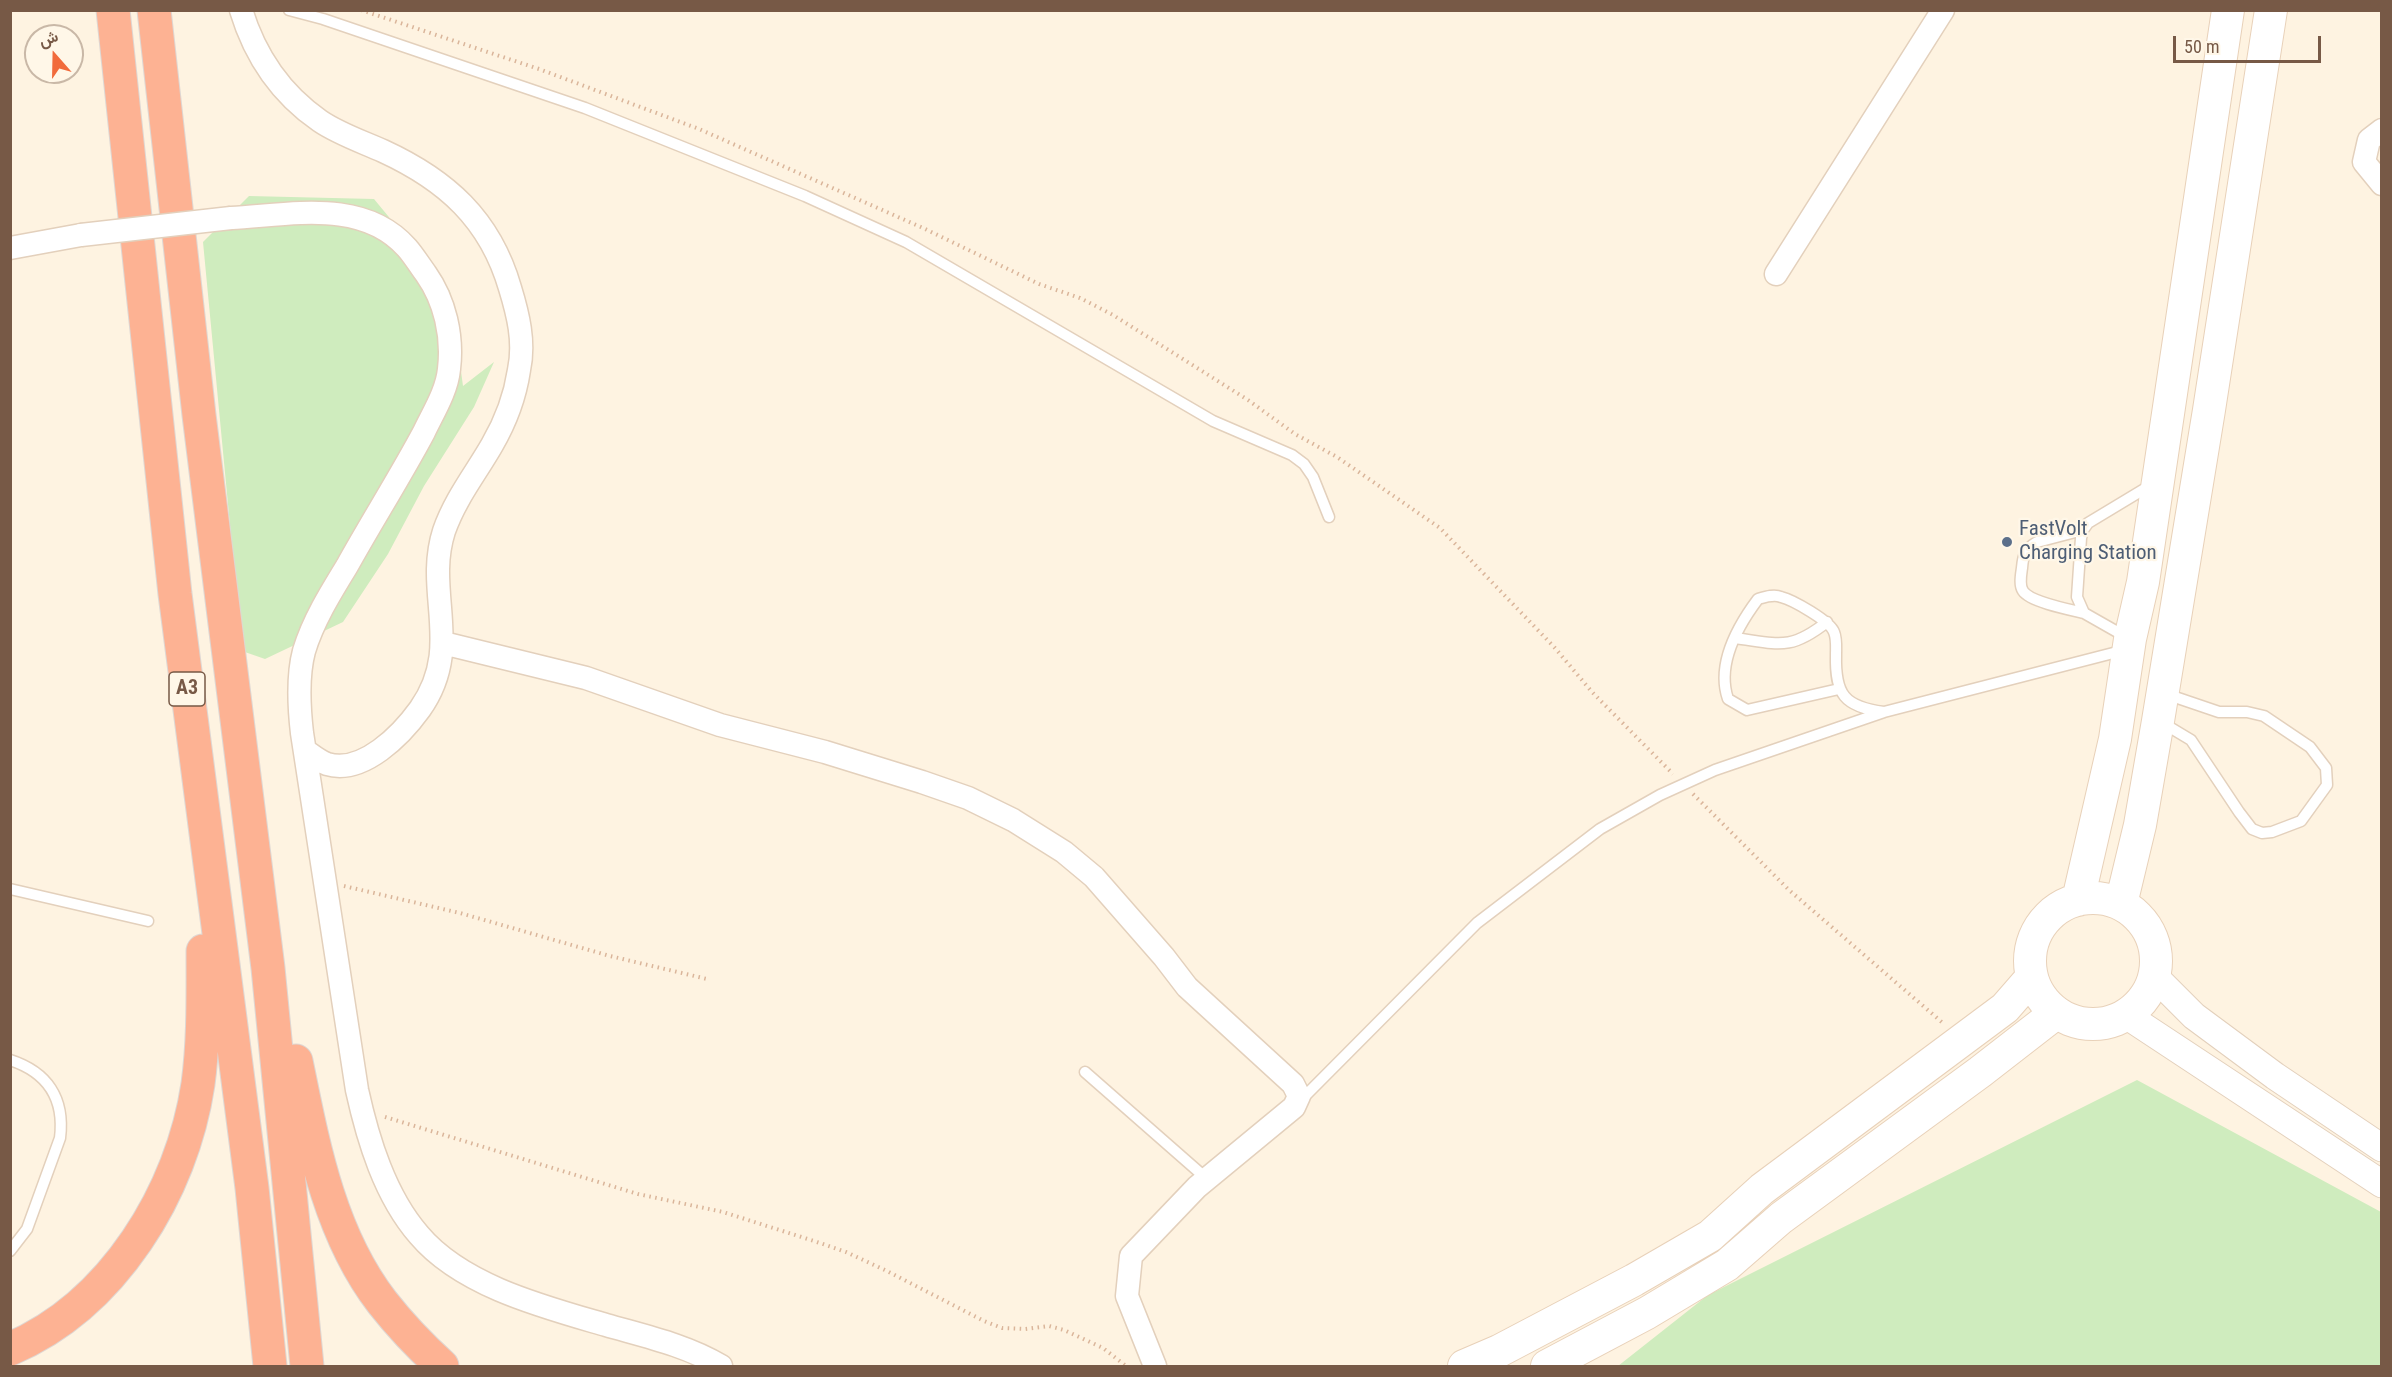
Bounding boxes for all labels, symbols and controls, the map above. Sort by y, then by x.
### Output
north arrow [24,24,84,84]
scale bar [2176,24,2324,62]
text: ش [36,26,61,51]
text: 50 m [2184,36,2219,57]
place label: FastVolt Charging Station [2019,517,2157,567]
marker: FastVolt Charging Station [2000,535,2014,549]
road number: A3 [169,672,205,706]

